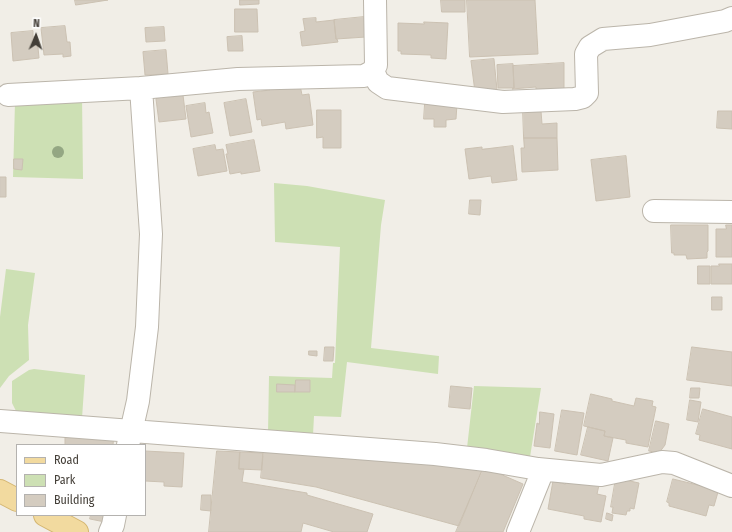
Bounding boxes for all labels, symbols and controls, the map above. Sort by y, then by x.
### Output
north arrow [16,16,56,56]
text: N [33,17,40,30]
legend [16,444,146,516]
text: Road [54,453,79,467]
text: Park [54,473,75,487]
text: Building [54,493,94,507]

